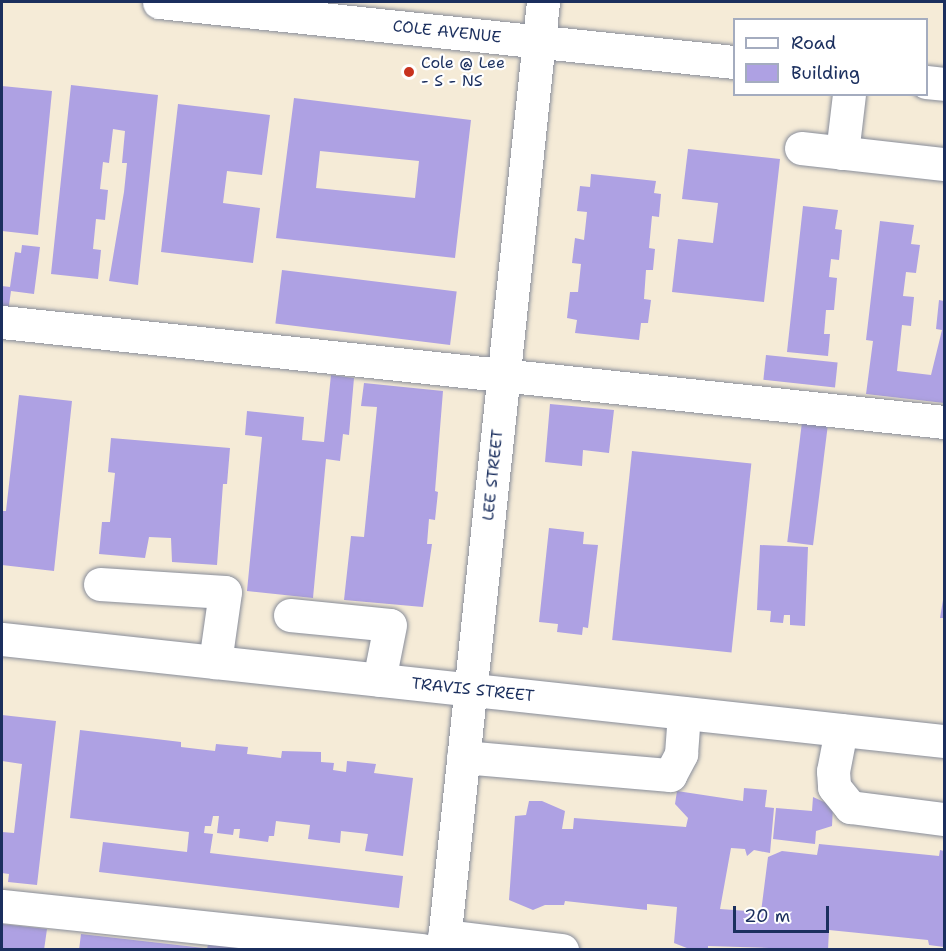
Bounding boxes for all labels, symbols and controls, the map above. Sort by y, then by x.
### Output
street label: COLE AVENUE [392,17,502,47]
legend [733,18,928,96]
text: Road [791,31,836,55]
place label: Cole @ Lee - S - NS [421,53,505,91]
text: Building [791,61,860,85]
marker: Cole @ Lee - S - NS [402,65,416,79]
street label: LEE STREET [479,428,507,522]
street label: TRAVIS STREET [411,674,535,706]
scale bar [736,894,832,932]
text: 20 m [744,904,790,928]

